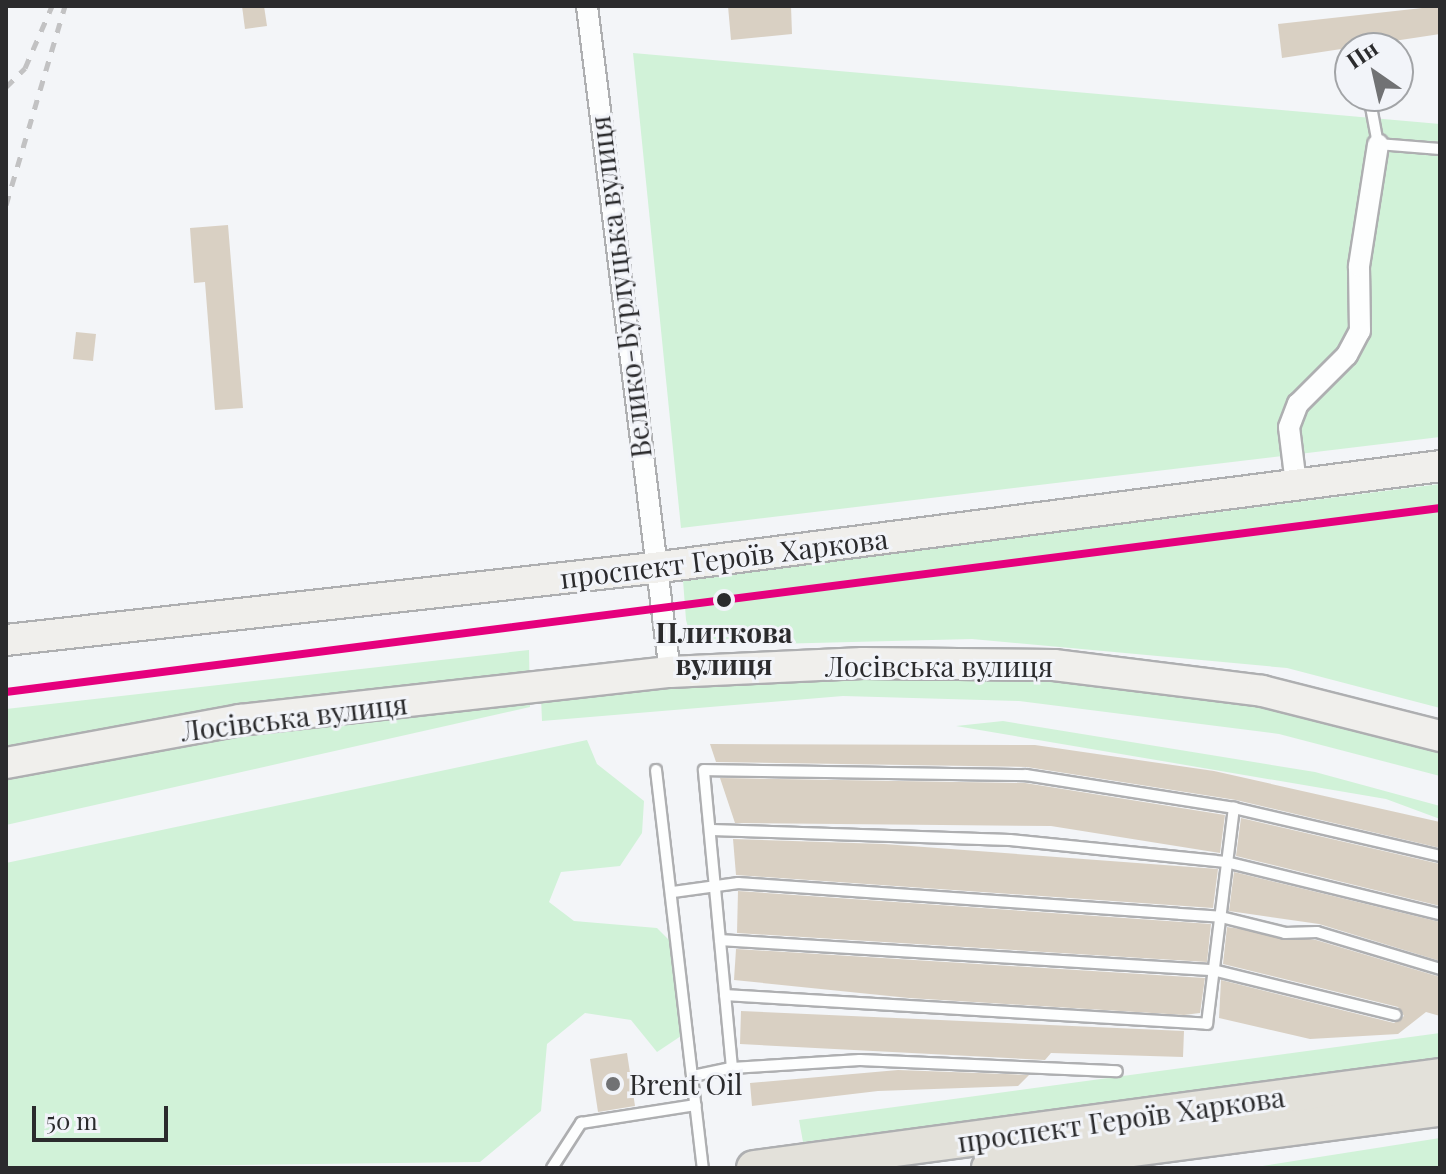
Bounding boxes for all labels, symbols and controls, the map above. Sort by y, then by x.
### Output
north arrow [1334,32,1414,112]
text: Пн [1340,32,1383,75]
street label: Велико-Бурлуцька вулиця [582,114,658,460]
street label: проспект Героїв Харкова [558,521,890,595]
marker: Плиткова вулиця [712,588,736,612]
place label: Плиткова вулиця [655,615,793,681]
street label: Лосівська вулиця [825,649,1053,683]
street label: Лосівська вулиця [179,686,409,748]
place label: Brent Oil [629,1067,743,1101]
marker: Brent Oil [604,1075,622,1093]
street label: проспект Героїв Харкова [955,1079,1287,1159]
scale bar [36,1090,172,1140]
text: 50 m [46,1104,98,1136]

